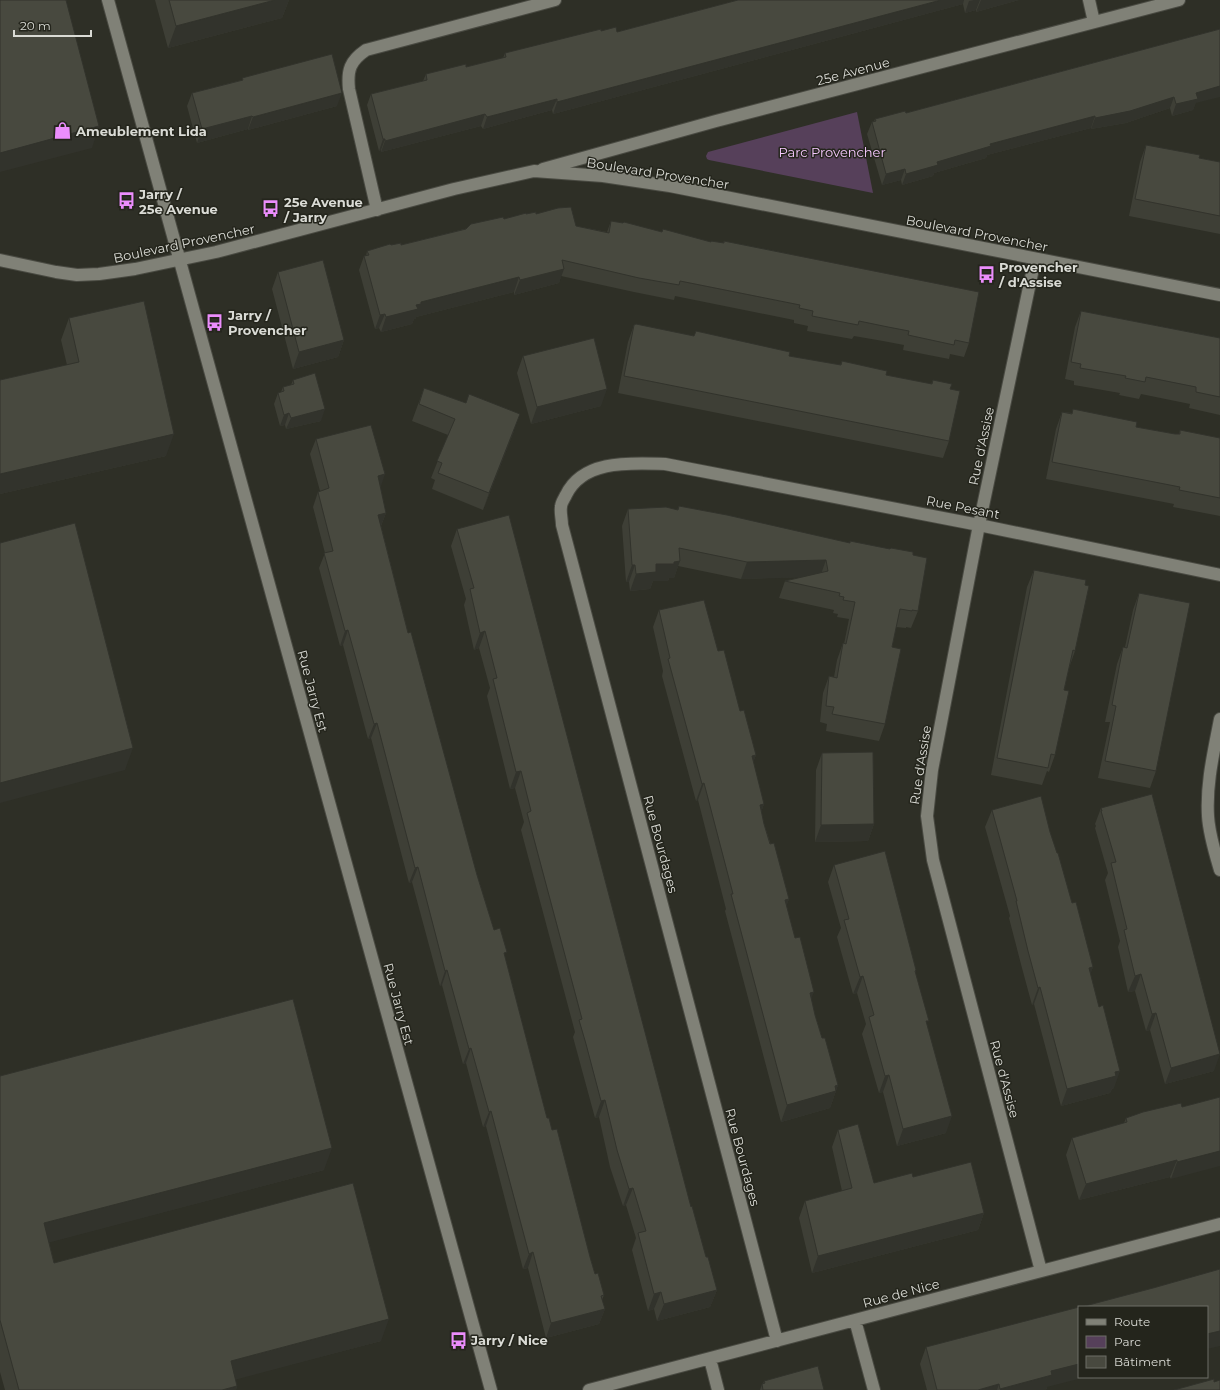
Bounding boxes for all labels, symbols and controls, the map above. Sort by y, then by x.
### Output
scale bar [14,12,91,38]
text: 20 m [20,18,51,33]
street label: 25e Avenue [815,54,891,88]
shop icon: Ameublement Lida [53,121,73,141]
place label: Ameublement Lida [75,123,207,139]
park label: Parc Provencher [778,144,886,160]
street label: Boulevard Provencher [586,154,730,192]
place label: Jarry / 25e Avenue [138,186,218,217]
bus stop icon: Jarry / 25e Avenue [116,191,136,211]
place label: 25e Avenue / Jarry [283,194,363,225]
bus stop icon: 25e Avenue / Jarry [261,199,281,219]
street label: Boulevard Provencher [905,211,1049,255]
street label: Boulevard Provencher [112,220,256,266]
place label: Provencher / d'Assise [998,259,1078,290]
bus stop icon: Provencher / d'Assise [976,264,996,284]
place label: Jarry / Provencher [227,307,307,338]
bus stop icon: Jarry / Provencher [205,312,225,332]
street label: Rue d'Assise [965,405,997,487]
street label: Rue Pesant [925,492,1001,522]
street label: Rue Jarry Est [294,648,332,734]
street label: Rue d'Assise [906,724,934,806]
street label: Rue Bourdages [640,793,682,895]
street label: Rue Jarry Est [380,961,418,1047]
street label: Rue d'Assise [987,1038,1023,1120]
street label: Rue Bourdages [722,1106,764,1208]
street label: Rue de Nice [861,1275,941,1311]
legend [1078,1306,1208,1378]
text: Route [1114,1314,1150,1329]
bus stop icon: Jarry / Nice [448,1330,468,1350]
place label: Jarry / Nice [470,1332,548,1348]
text: Parc [1114,1334,1141,1349]
text: Bâtiment [1114,1354,1171,1369]

